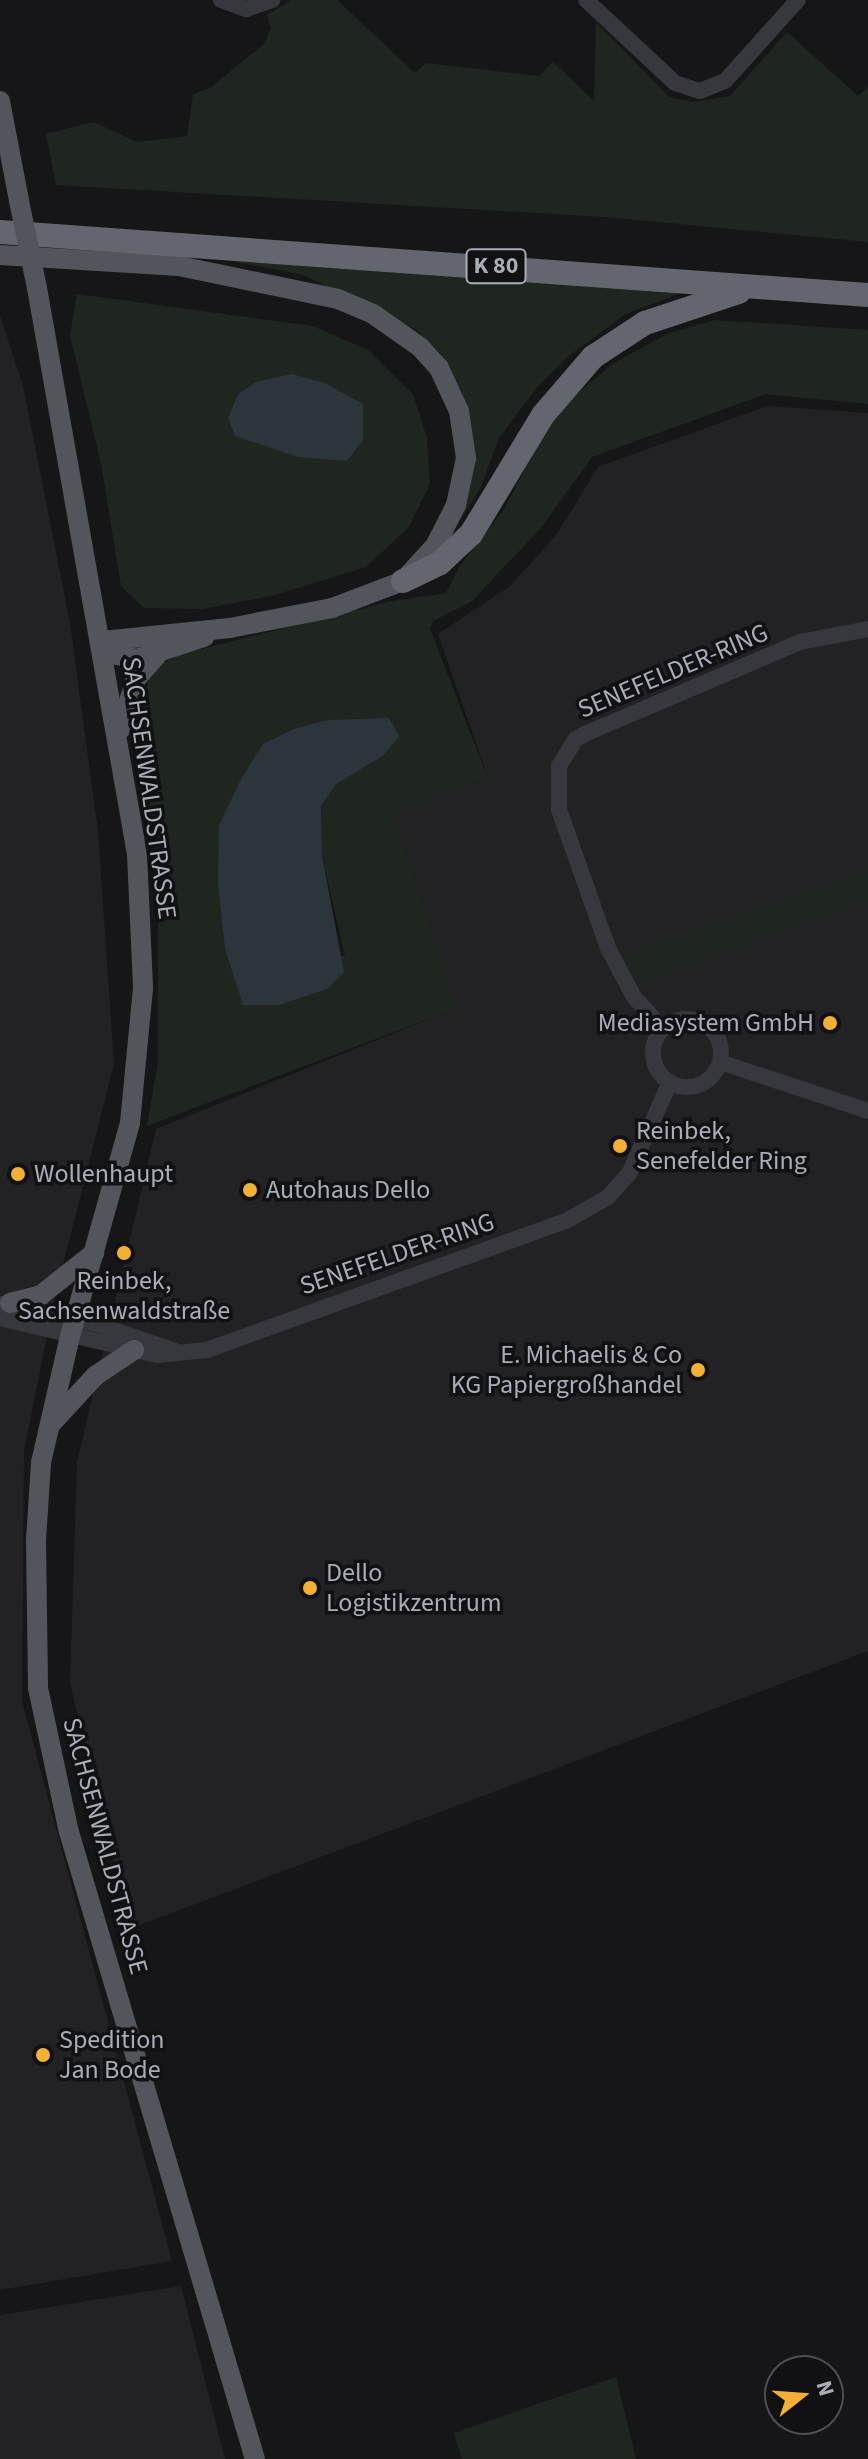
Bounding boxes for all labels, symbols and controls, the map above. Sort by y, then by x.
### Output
road number: K 80 [464,246,528,286]
street label: SENEFELDER-RING [573,617,773,725]
street label: SACHSENWALDSTRASSE [115,655,183,921]
place label: Mediasystem GmbH [598,1007,814,1039]
marker: Mediasystem GmbH [821,1014,839,1032]
place label: Reinbek, Senefelder Ring [636,1115,807,1176]
marker: Reinbek, Senefelder Ring [611,1137,629,1155]
place label: Wollenhaupt [34,1158,173,1190]
marker: Wollenhaupt [9,1165,27,1183]
place label: Autohaus Dello [266,1174,430,1206]
marker: Autohaus Dello [241,1181,259,1199]
street label: SENEFELDER-RING [296,1206,498,1302]
marker: Reinbek, Sachsenwaldstraße [115,1244,133,1262]
place label: Reinbek, Sachsenwaldstraße [18,1265,230,1326]
place label: E. Michaelis & Co KG Papiergroßhandel [451,1339,682,1400]
marker: E. Michaelis & Co KG Papiergroßhandel [689,1361,707,1379]
place label: Dello Logistikzentrum [326,1557,502,1618]
marker: Dello Logistikzentrum [301,1579,319,1597]
street label: SACHSENWALDSTRASSE [56,1714,154,1978]
place label: Spedition Jan Bode [59,2024,165,2086]
marker: Spedition Jan Bode [34,2046,52,2064]
north arrow [764,2355,844,2435]
text: N [808,2377,842,2400]

